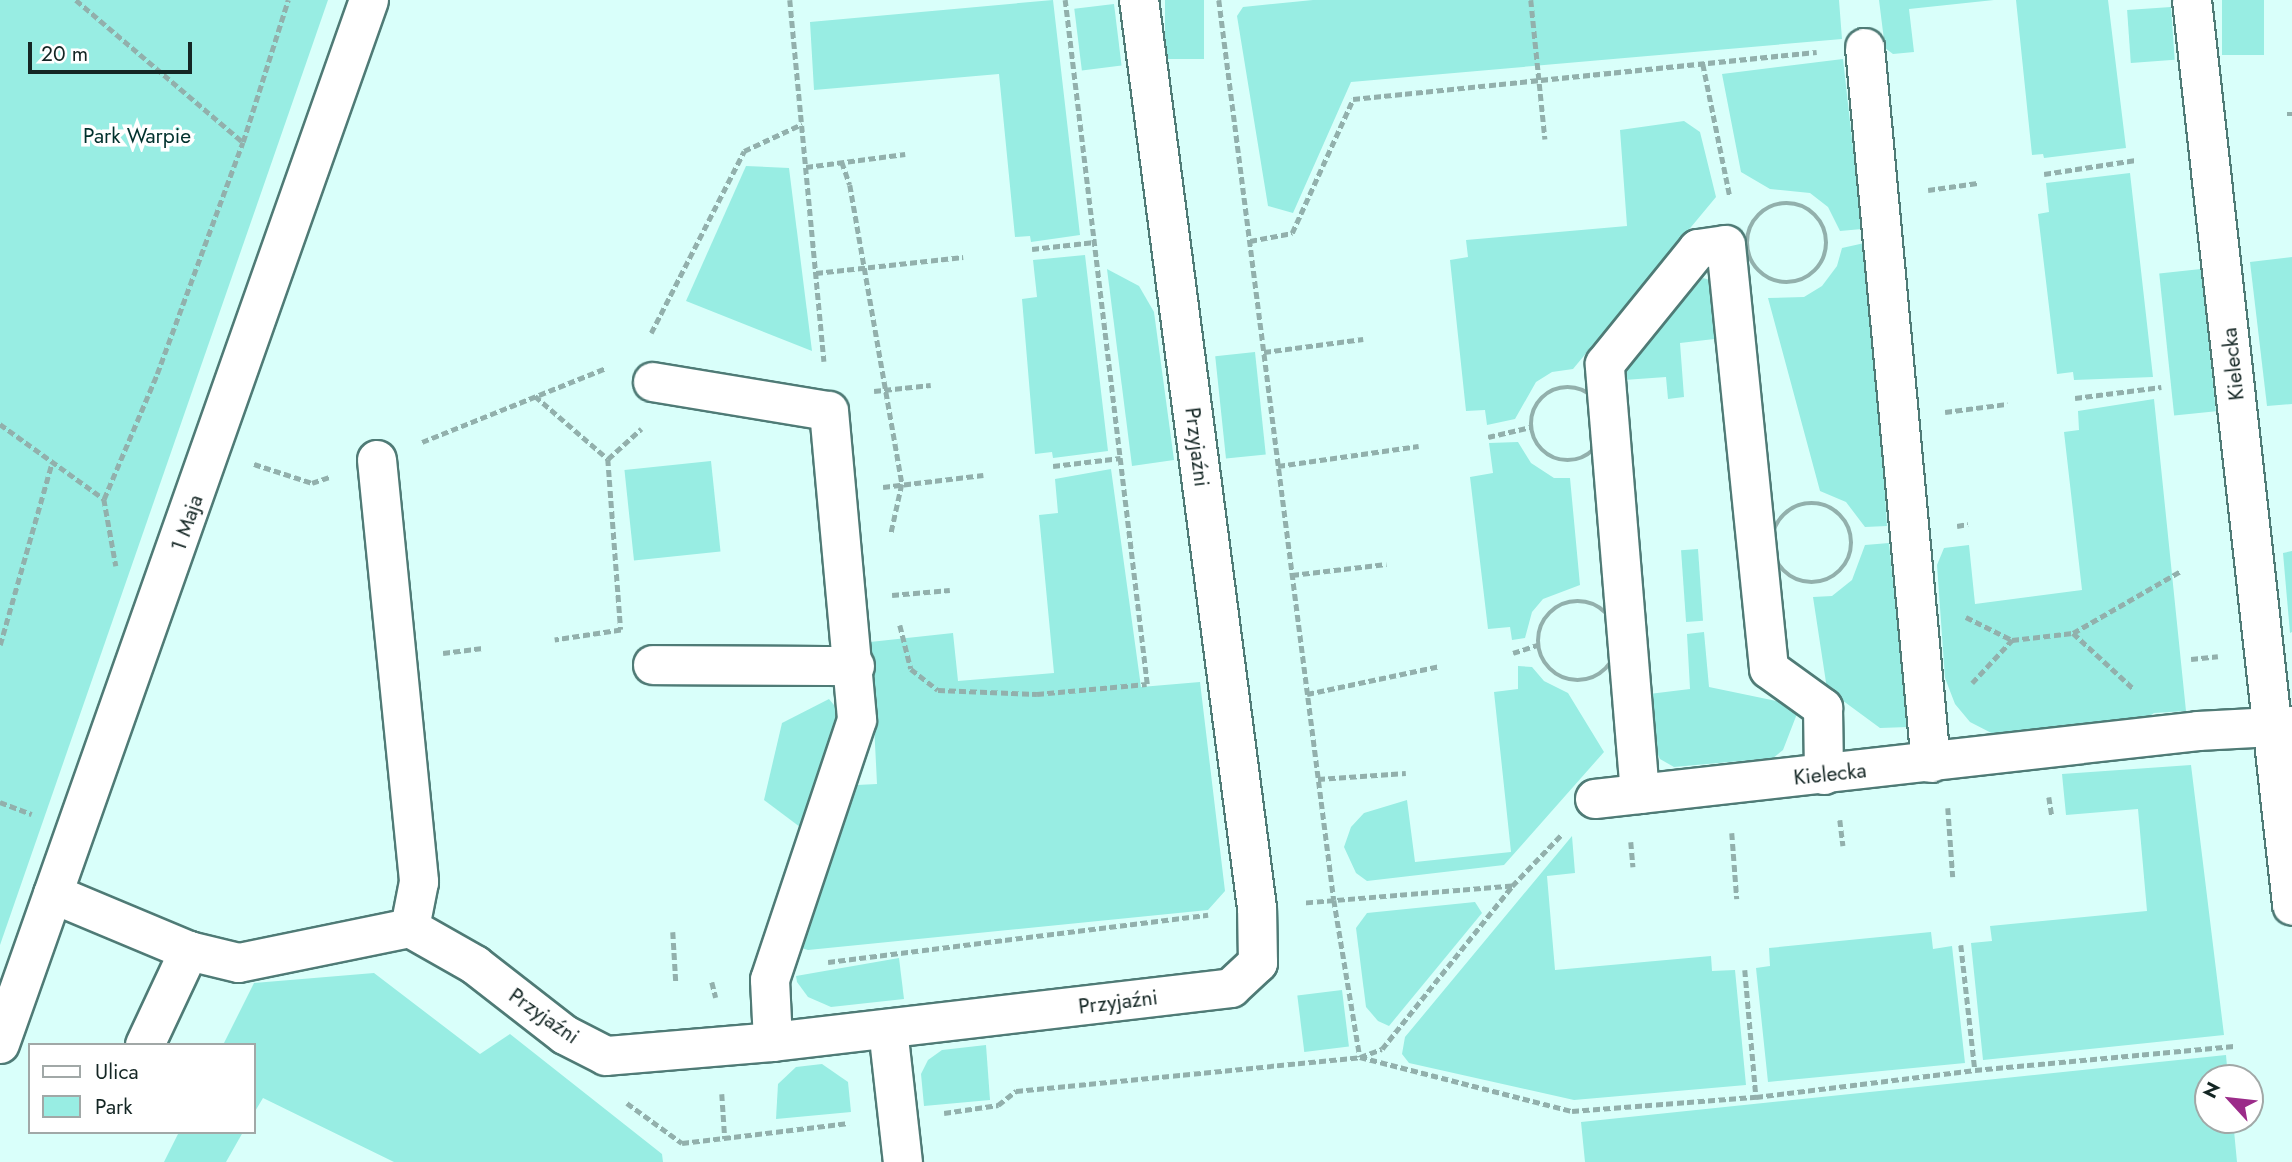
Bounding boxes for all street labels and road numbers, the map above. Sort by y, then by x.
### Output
street label: Kielecka [2217,326,2249,402]
street label: Przyjaźni [1180,406,1214,488]
street label: 1 Maja [166,491,208,555]
street label: Kielecka [1792,758,1868,790]
street label: Przyjaźni [504,983,584,1049]
street label: Przyjaźni [1077,985,1159,1019]

